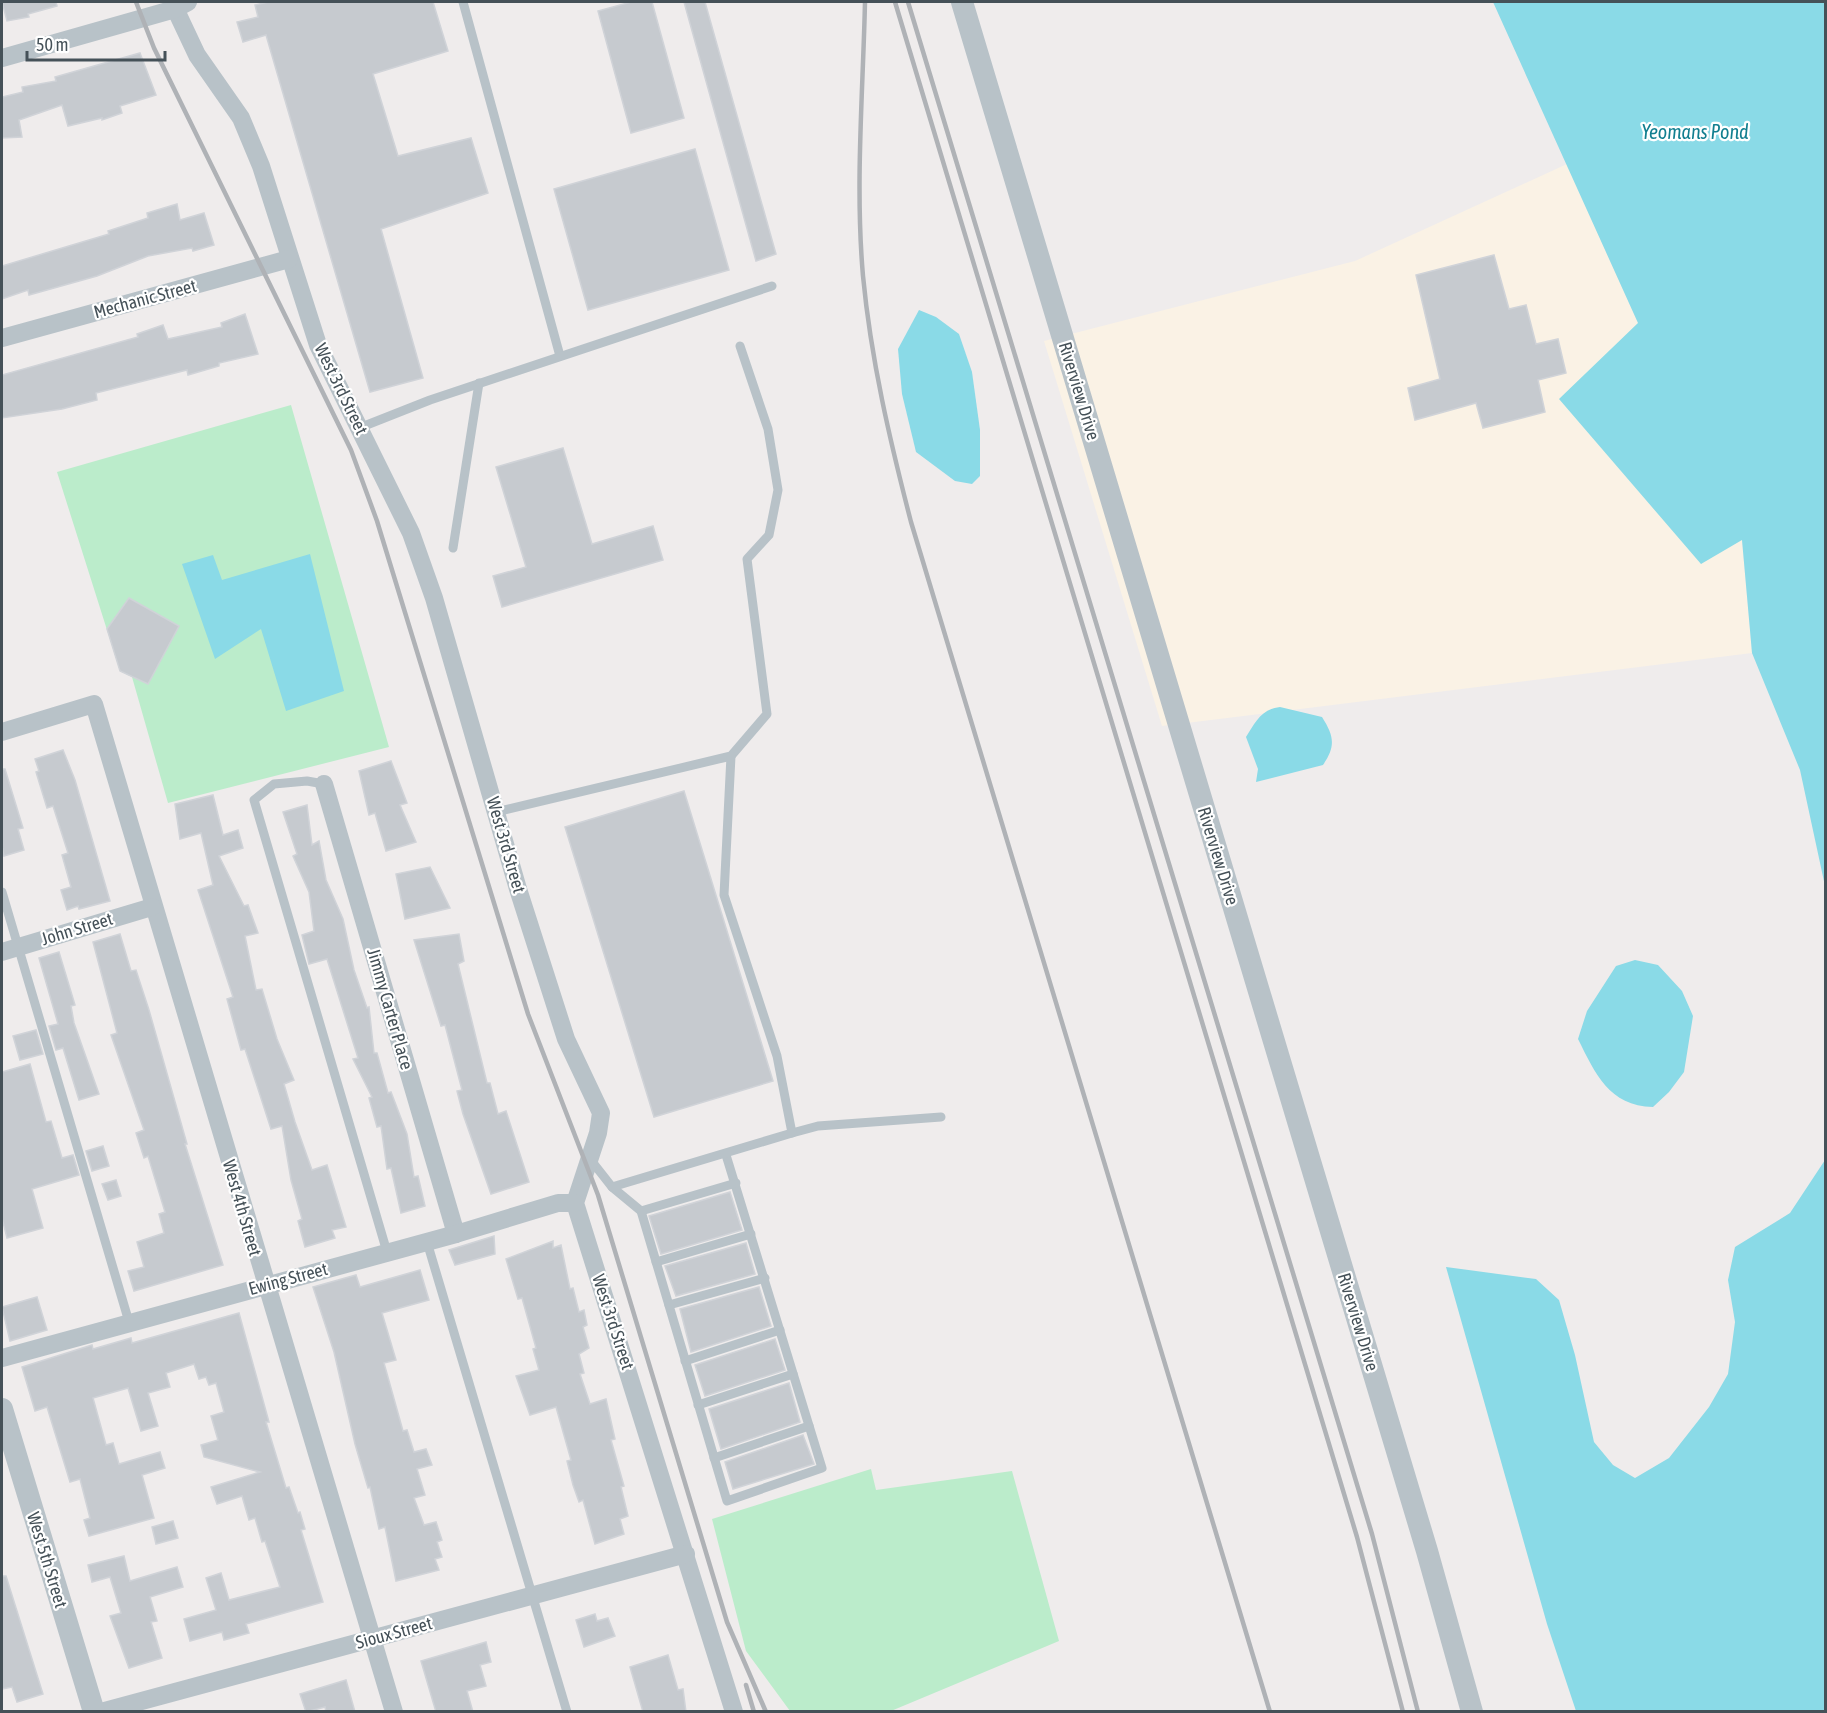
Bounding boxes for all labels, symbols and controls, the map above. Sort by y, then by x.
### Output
scale bar [27,24,165,62]
text: 50 m [36,34,68,55]
water label: Yeomans Pond [1641,120,1749,143]
street label: Mechanic Street [91,275,198,322]
street label: Riverview Drive [1055,339,1104,442]
street label: West 3rd Street [310,340,373,438]
street label: West 3rd Street [483,794,530,895]
street label: Riverview Drive [1194,804,1243,907]
street label: John Street [39,908,115,949]
street label: Jimmy Carter Place [363,946,418,1072]
street label: West 4th Street [219,1157,266,1258]
street label: Ewing Street [246,1258,330,1299]
street label: Riverview Drive [1334,1270,1383,1373]
street label: West 3rd Street [588,1272,639,1372]
street label: West 5th Street [23,1509,72,1610]
street label: Sioux Street [353,1612,434,1653]

